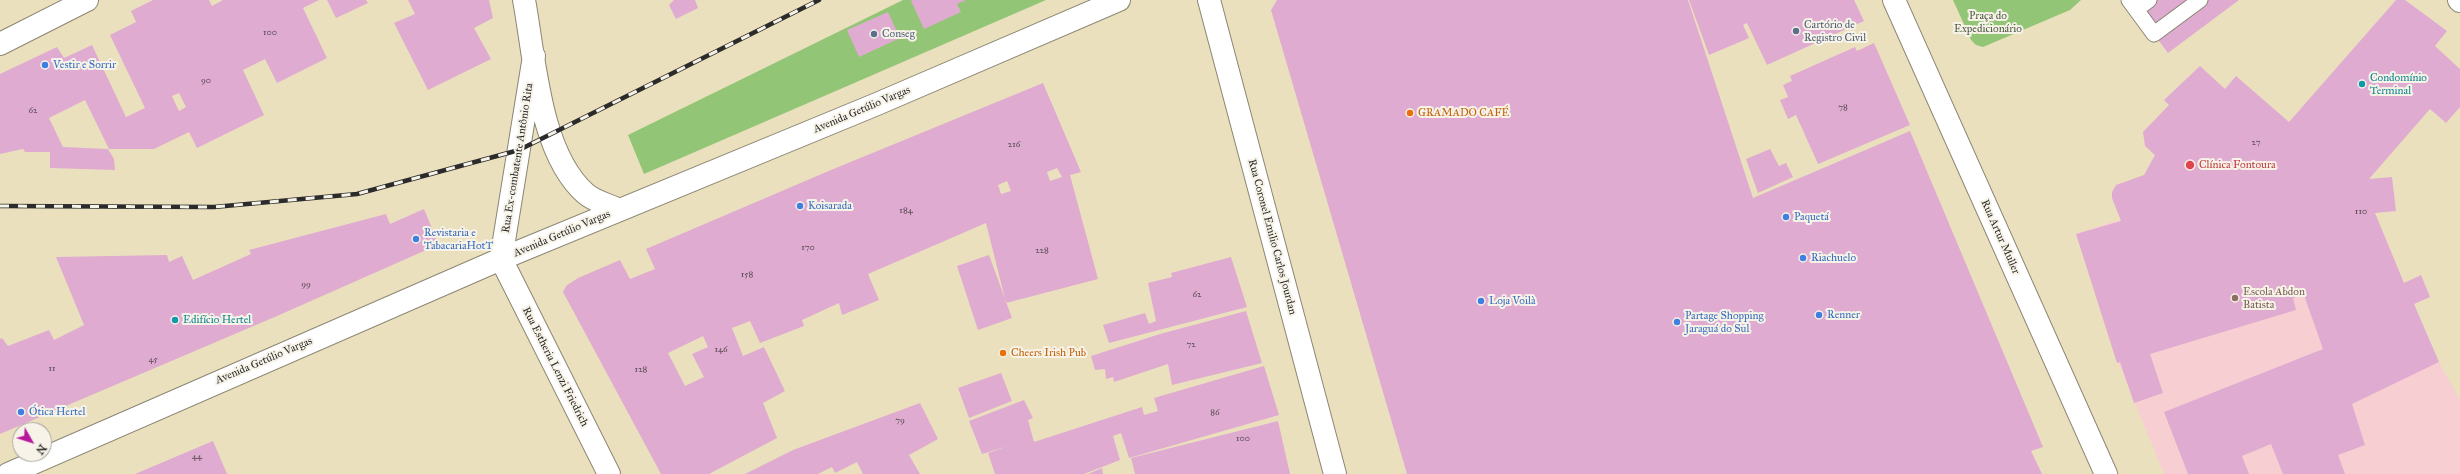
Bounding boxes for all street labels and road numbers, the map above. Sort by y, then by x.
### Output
street label: Rua Ex-combatente Antônio Rita [500,82,536,234]
street label: Avenida Getúlio Vargas [812,84,912,136]
street label: Rua Coronel Emilio Carlos Jourdan [1245,158,1299,316]
street label: Rua Artur Muller [1978,198,2022,276]
street label: Avenida Getúlio Vargas [512,208,612,260]
street label: Rua Estheria Lenzi Friedrich [519,305,591,429]
street label: Avenida Getúlio Vargas [214,335,314,387]

